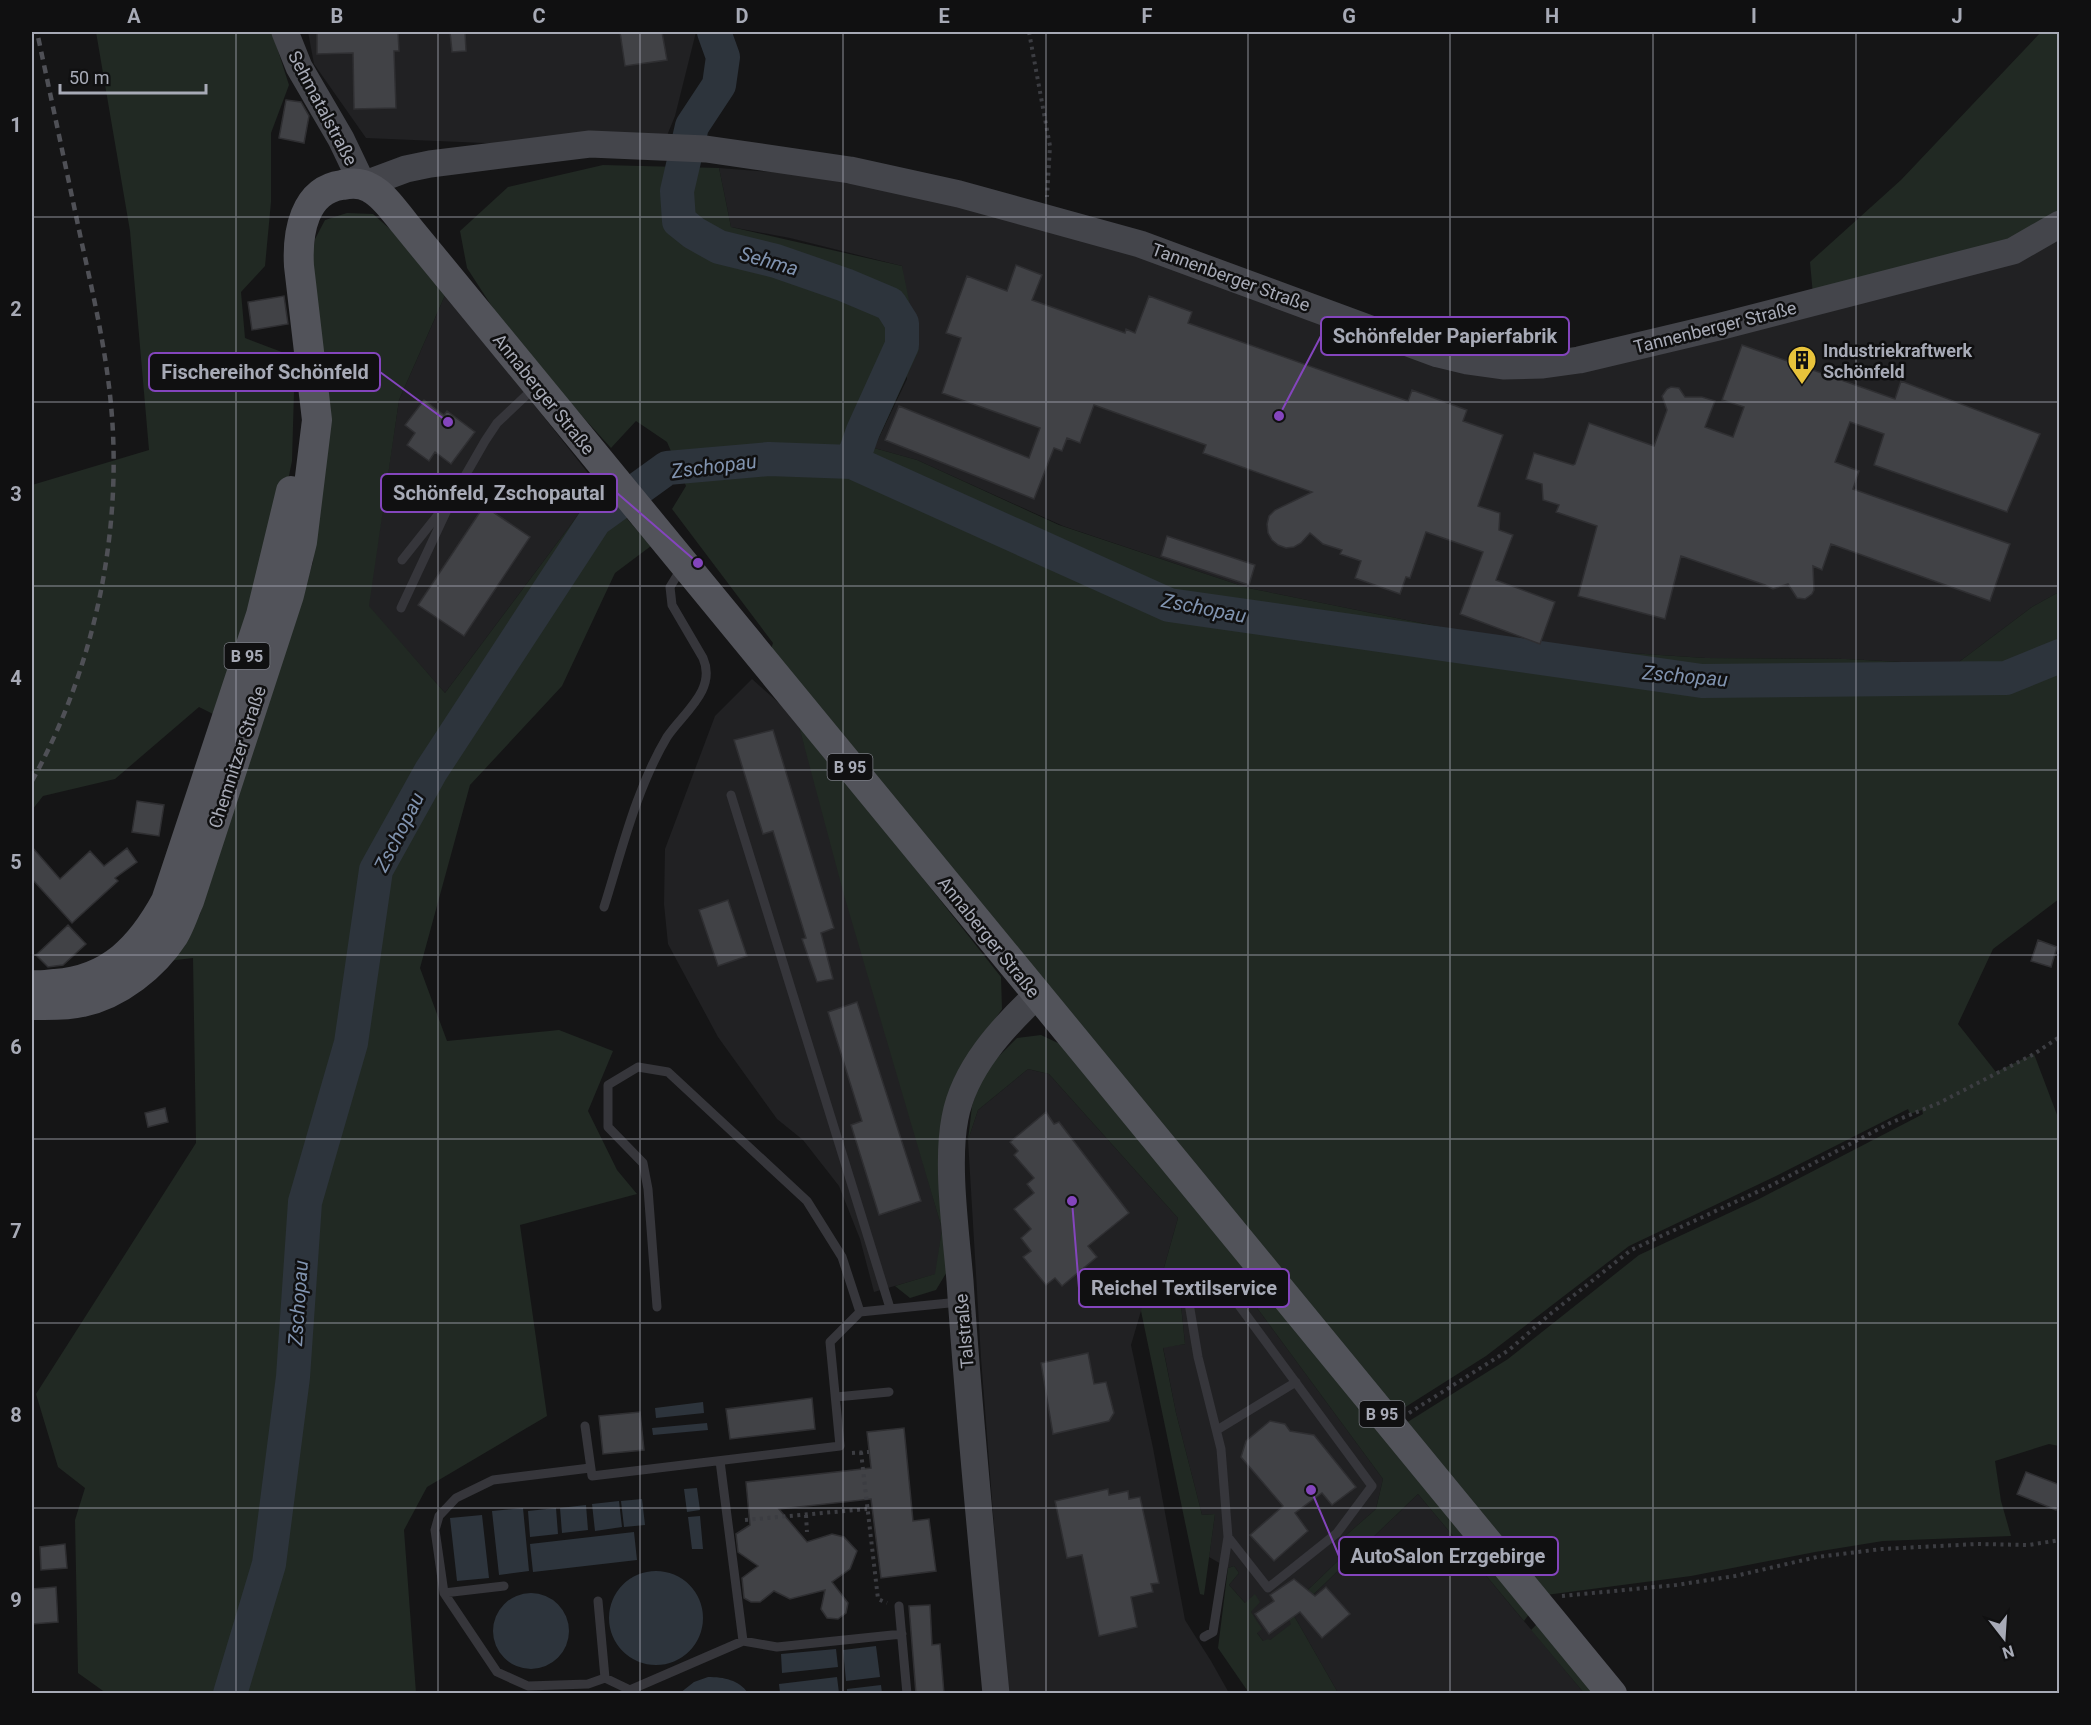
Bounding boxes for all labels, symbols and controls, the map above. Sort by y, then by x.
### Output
text: A [127,4,141,28]
text: B [331,4,343,28]
text: C [532,4,546,28]
text: D [736,4,749,28]
text: E [938,4,950,28]
text: F [1142,4,1153,28]
text: G [1342,4,1356,28]
text: H [1545,4,1559,28]
text: I [1751,4,1757,28]
text: J [1951,4,1963,28]
street label: Sehmatalstraße [284,47,362,169]
scale bar [60,57,206,95]
text: 50 m [69,67,109,88]
text: 1 [10,113,22,137]
street label: Tannenberger Straße [1149,239,1313,315]
water label: Sehma [737,241,801,281]
text: 2 [10,297,22,321]
street label: Tannenberger Straße [1631,297,1799,357]
callout: Schönfelder Papierfabrik [1321,317,1569,355]
text: Schönfelder Papierfabrik [1333,324,1558,348]
street label: Annaberger Straße [489,329,599,459]
place label: Industriekraftwerk Schönfeld [1823,340,1973,382]
building icon: Industriekraftwerk Schönfeld [1786,344,1818,386]
callout: Fischereihof Schönfeld [149,353,380,391]
text: Fischereihof Schönfeld [161,360,369,384]
water label: Zschopau [669,449,758,483]
callout: Schönfeld, Zschopautal [381,474,617,512]
text: Schönfeld, Zschopautal [393,481,605,505]
text: 3 [10,482,22,506]
water label: Zschopau [1159,588,1249,628]
road number: B 95 [224,643,270,669]
water label: Zschopau [1640,660,1729,692]
text: 4 [10,666,22,690]
street label: Chemnitzer Straße [204,683,270,831]
road number: B 95 [828,754,872,780]
water label: Zschopau [368,788,429,877]
text: 5 [10,850,22,874]
street label: Annaberger Straße [934,872,1044,1002]
text: 6 [10,1035,22,1059]
text: 7 [10,1219,22,1243]
water label: Zschopau [283,1259,313,1348]
callout: Reichel Textilservice [1079,1269,1289,1307]
text: Reichel Textilservice [1091,1276,1277,1300]
street label: Talstraße [950,1293,978,1369]
road number: B 95 [1360,1401,1404,1427]
text: 8 [10,1403,22,1427]
callout: AutoSalon Erzgebirge [1339,1537,1558,1575]
text: AutoSalon Erzgebirge [1351,1544,1546,1568]
text: 9 [10,1588,22,1612]
north arrow [1974,1608,2034,1668]
text: N [2000,1641,2016,1663]

